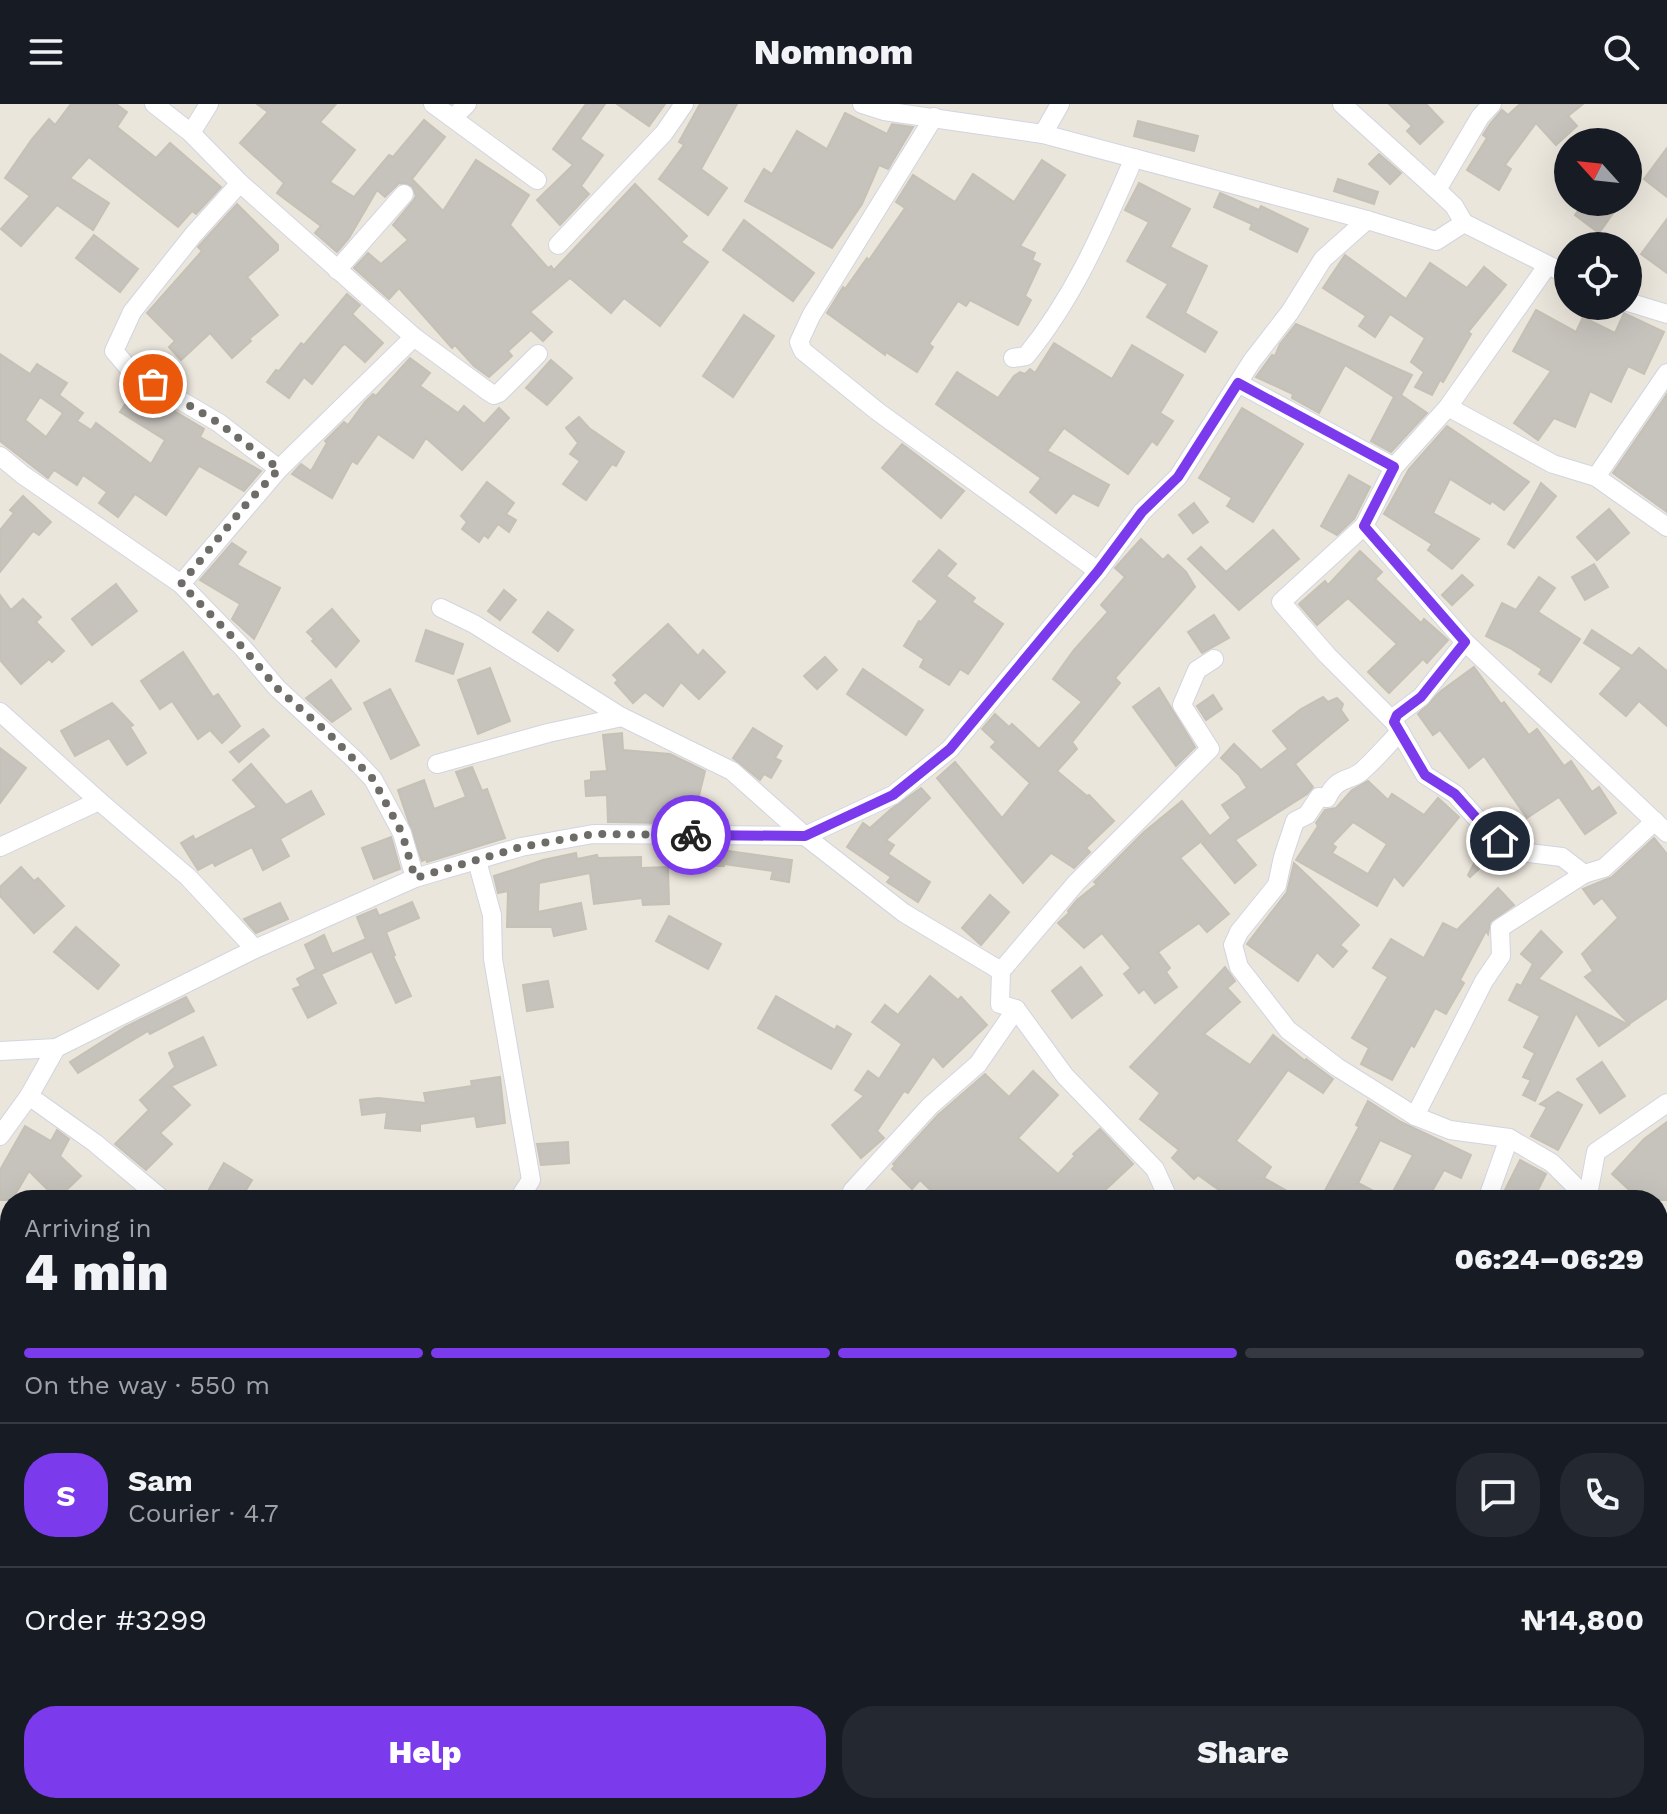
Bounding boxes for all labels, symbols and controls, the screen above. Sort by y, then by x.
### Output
icon: menu [24,30,68,74]
icon: search [1599,30,1643,74]
text: Nomnom [754,31,913,73]
north arrow [1554,128,1642,216]
map controls [1554,128,1642,320]
button: locate [1554,232,1642,320]
pin [119,350,187,418]
icon: bag [131,362,175,406]
courier [651,795,731,875]
pin [1466,807,1534,875]
icon: bike [669,813,713,857]
icon: home [1478,819,1522,863]
text: Arriving in [24,1213,152,1243]
text: 06:24–06:29 [1454,1241,1644,1276]
text: 4 min [24,1242,169,1303]
text: On the way · 550 m [24,1370,270,1400]
button: chat [1456,1453,1540,1537]
button: phone [1560,1453,1644,1537]
text: Sam [128,1463,193,1498]
text: S [56,1478,76,1513]
text: Courier · 4.7 [128,1498,278,1528]
text: Order #3299 [24,1602,207,1637]
text: ₦14,800 [1521,1602,1644,1637]
button: Help [24,1706,826,1798]
button: Share [842,1706,1644,1798]

